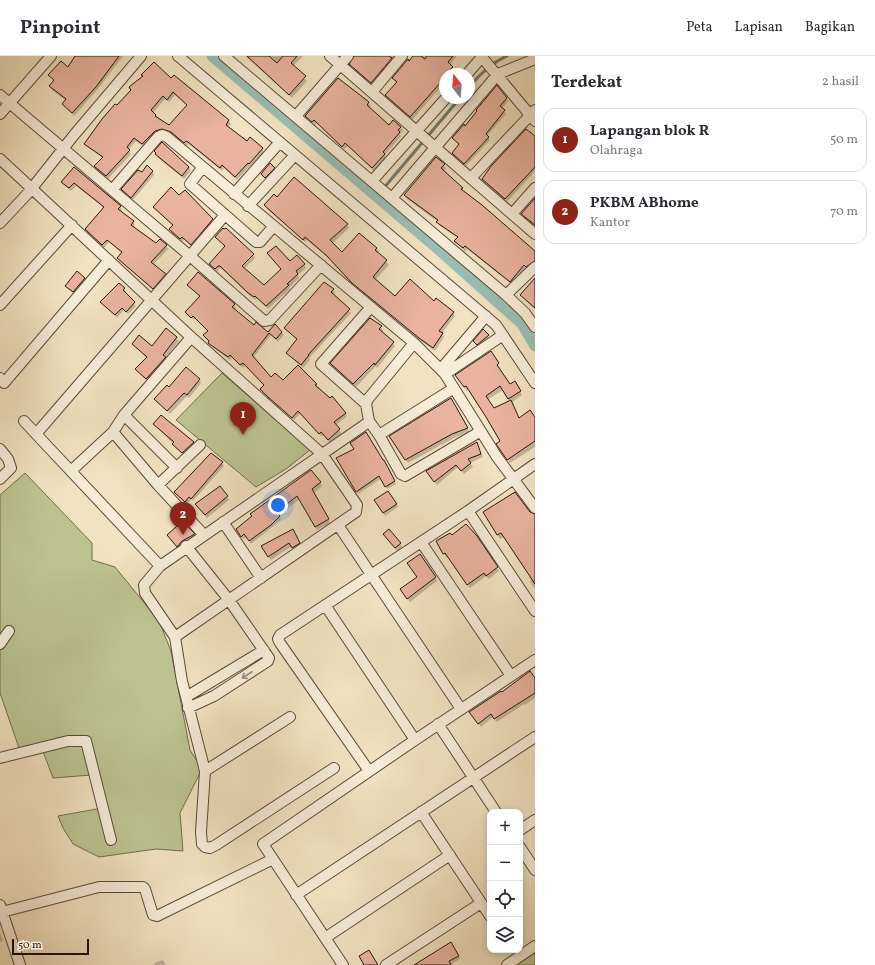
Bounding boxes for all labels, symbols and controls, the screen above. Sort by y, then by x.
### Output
text: Pinpoint [20,15,100,41]
text: Peta [686,18,713,37]
text: Lapisan [735,18,783,37]
text: Bagikan [805,18,855,37]
north arrow [439,68,475,104]
text: Terdekat [551,71,622,94]
text: 2 hasil [822,73,859,91]
text: Lapangan blok R [590,121,709,142]
text: 1 [562,131,568,149]
text: 50 m [830,131,858,149]
text: Olahraga [590,142,643,160]
text: PKBM ABhome [590,193,699,214]
text: 2 [562,203,568,221]
text: 70 m [830,203,858,221]
text: Kantor [590,214,630,232]
pin: 1 [230,402,256,435]
your location [268,495,288,515]
pin: 2 [170,502,196,535]
one-way arrow [241,671,252,679]
map controls [487,809,523,953]
button: + [487,809,523,845]
button: − [487,845,523,881]
button: locate [487,881,523,917]
button: layers [487,917,523,953]
scale bar [12,937,89,956]
text: 50 m [18,938,42,953]

